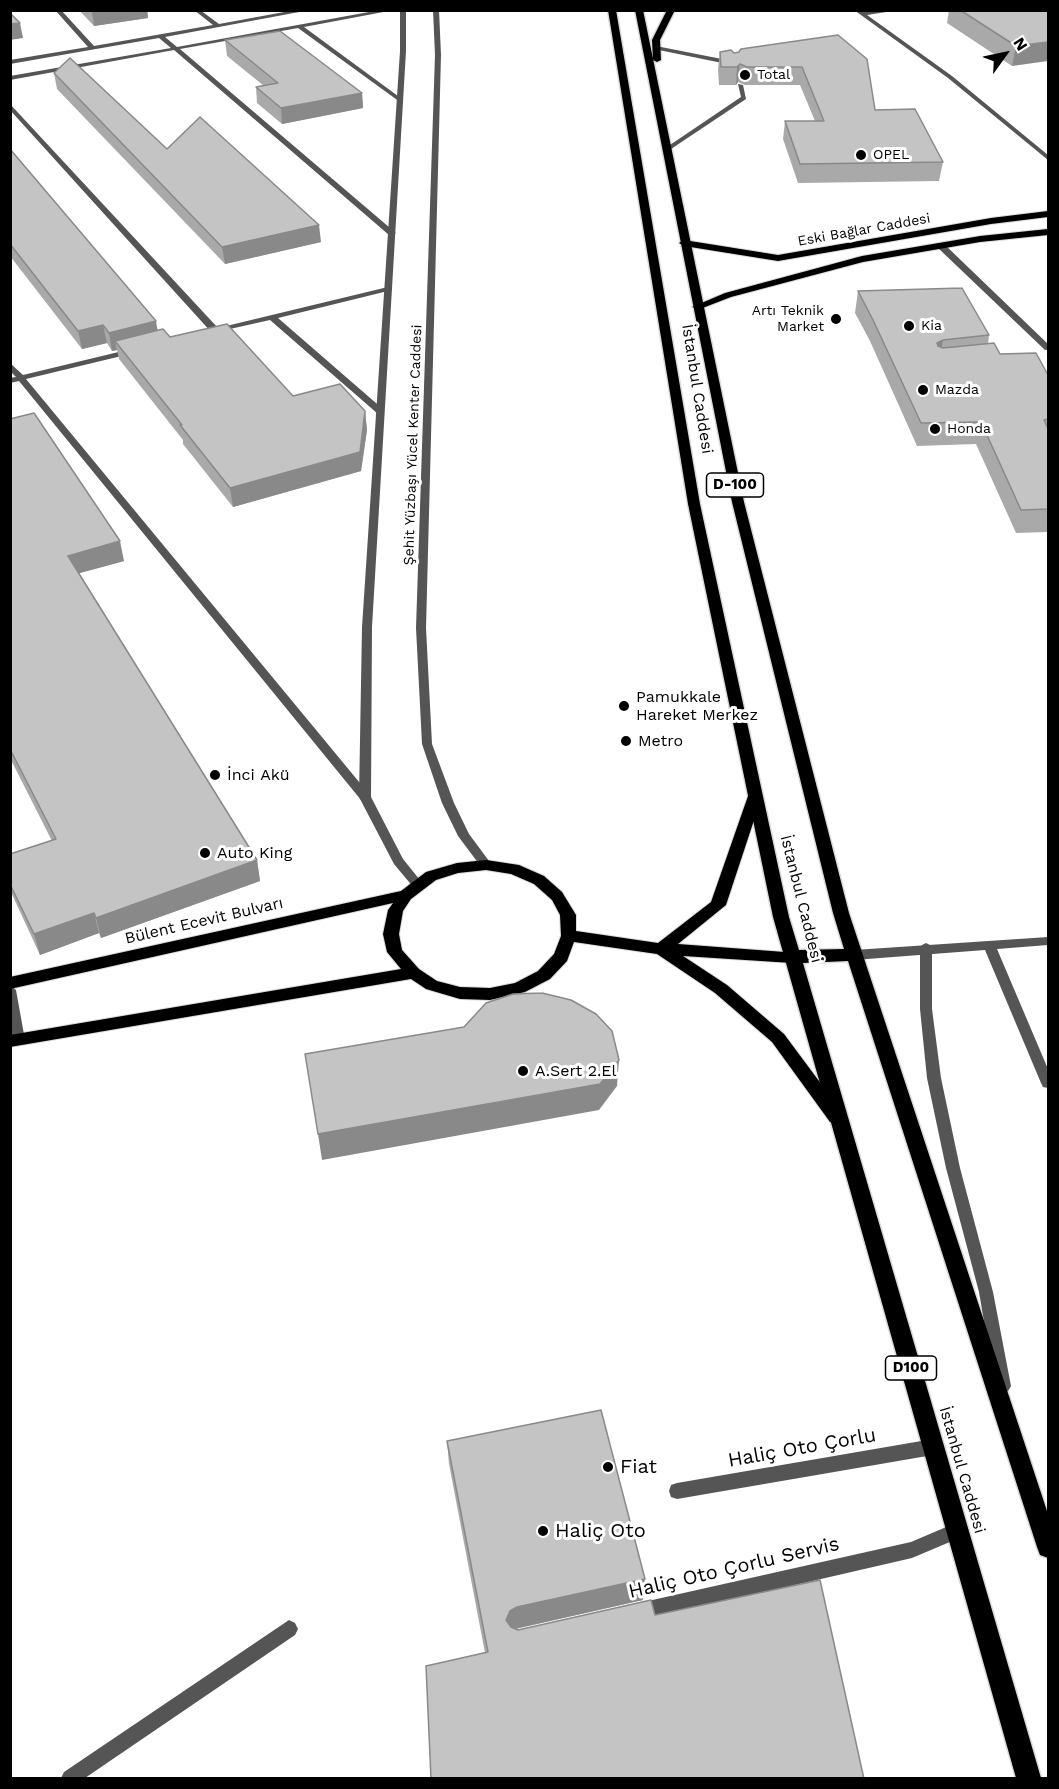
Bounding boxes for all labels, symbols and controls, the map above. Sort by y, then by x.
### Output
north arrow [975,24,1035,84]
text: N [1009,34,1032,54]
place label: Total [757,67,790,83]
marker: Total [738,68,752,82]
place label: OPEL [873,147,909,163]
marker: OPEL [854,148,868,162]
street label: Eski Bağlar Caddesi [796,210,932,250]
place label: Artı Teknik Market [752,303,824,336]
marker: Artı Teknik Market [829,312,843,326]
place label: Kia [921,318,942,334]
marker: Kia [902,319,916,333]
street label: İstanbul Caddesi [677,323,717,455]
street label: Şehit Yüzbaşı Yücel Kenter Caddesi [400,324,426,566]
place label: Mazda [935,382,979,398]
marker: Mazda [916,383,930,397]
place label: Honda [947,421,991,437]
marker: Honda [928,422,942,436]
road number: D-100 [706,473,764,497]
place label: Pamukkale Hareket Merkez [636,687,758,725]
marker: Pamukkale Hareket Merkez [617,699,631,713]
place label: Metro [638,731,683,751]
marker: Metro [619,734,633,748]
place label: İnci Akü [227,765,290,785]
marker: İnci Akü [208,768,222,782]
street label: İstanbul Caddesi [776,833,826,965]
place label: Auto King [217,843,292,863]
marker: Auto King [198,846,212,860]
street label: Bülent Ecevit Bulvarı [123,893,285,949]
place label: A.Sert 2.El [535,1061,616,1081]
marker: A.Sert 2.El [516,1064,530,1078]
road number: D100 [886,1356,936,1380]
street label: İstanbul Caddesi [935,1404,989,1536]
street label: Haliç Oto Çorlu [726,1423,878,1473]
place label: Fiat [620,1455,657,1479]
marker: Fiat [601,1460,615,1474]
place label: Haliç Oto [555,1519,646,1543]
marker: Haliç Oto [536,1524,550,1538]
street label: Haliç Oto Çorlu Servis [626,1532,842,1604]

